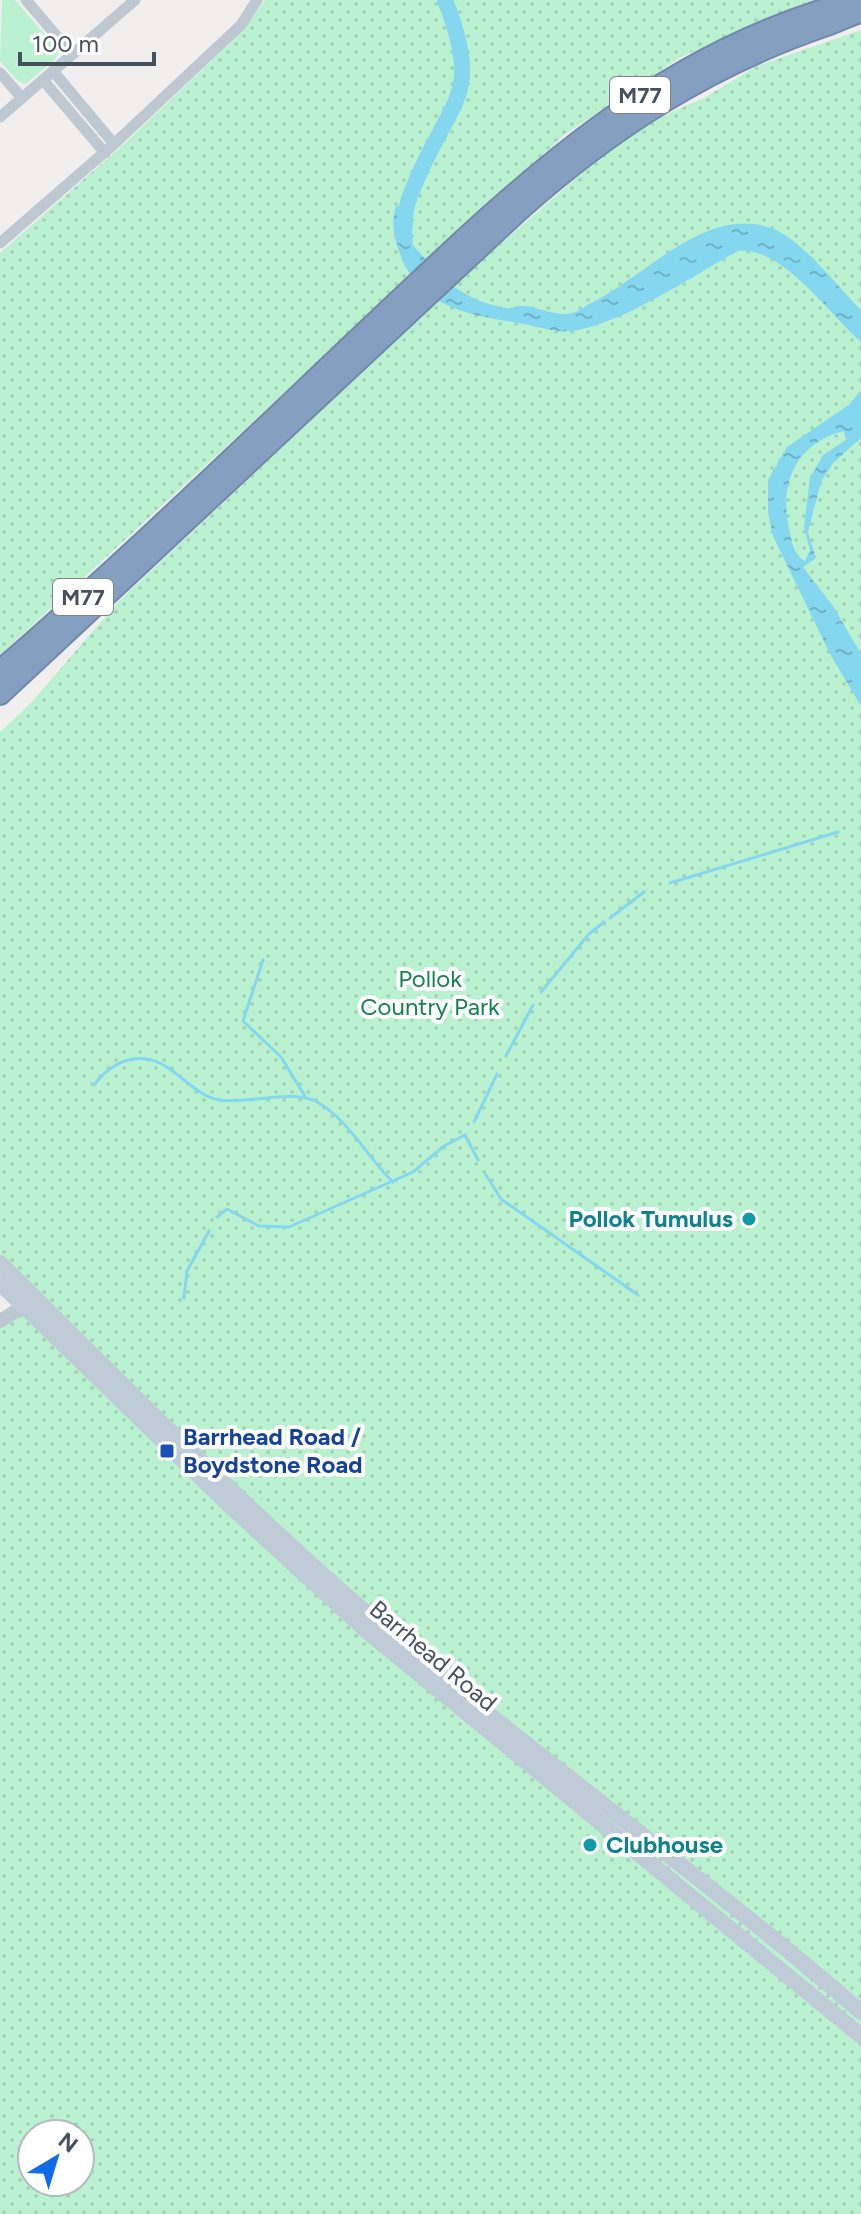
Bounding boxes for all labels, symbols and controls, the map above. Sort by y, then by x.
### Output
scale bar [20,16,154,66]
text: 100 m [32,29,99,58]
road number: M77 [610,77,670,113]
road number: M77 [53,579,113,615]
park label: Pollok Country Park [360,964,500,1021]
place label: Pollok Tumulus [568,1204,733,1233]
marker: Pollok Tumulus [740,1210,758,1228]
place label: Barrhead Road / Boydstone Road [183,1422,363,1479]
marker: Barrhead Road / Boydstone Road [158,1442,176,1460]
street label: Barrhead Road [364,1594,503,1717]
place label: Clubhouse [606,1830,723,1859]
marker: Clubhouse [581,1836,599,1854]
north arrow [16,2118,96,2198]
text: N [53,2127,83,2159]

